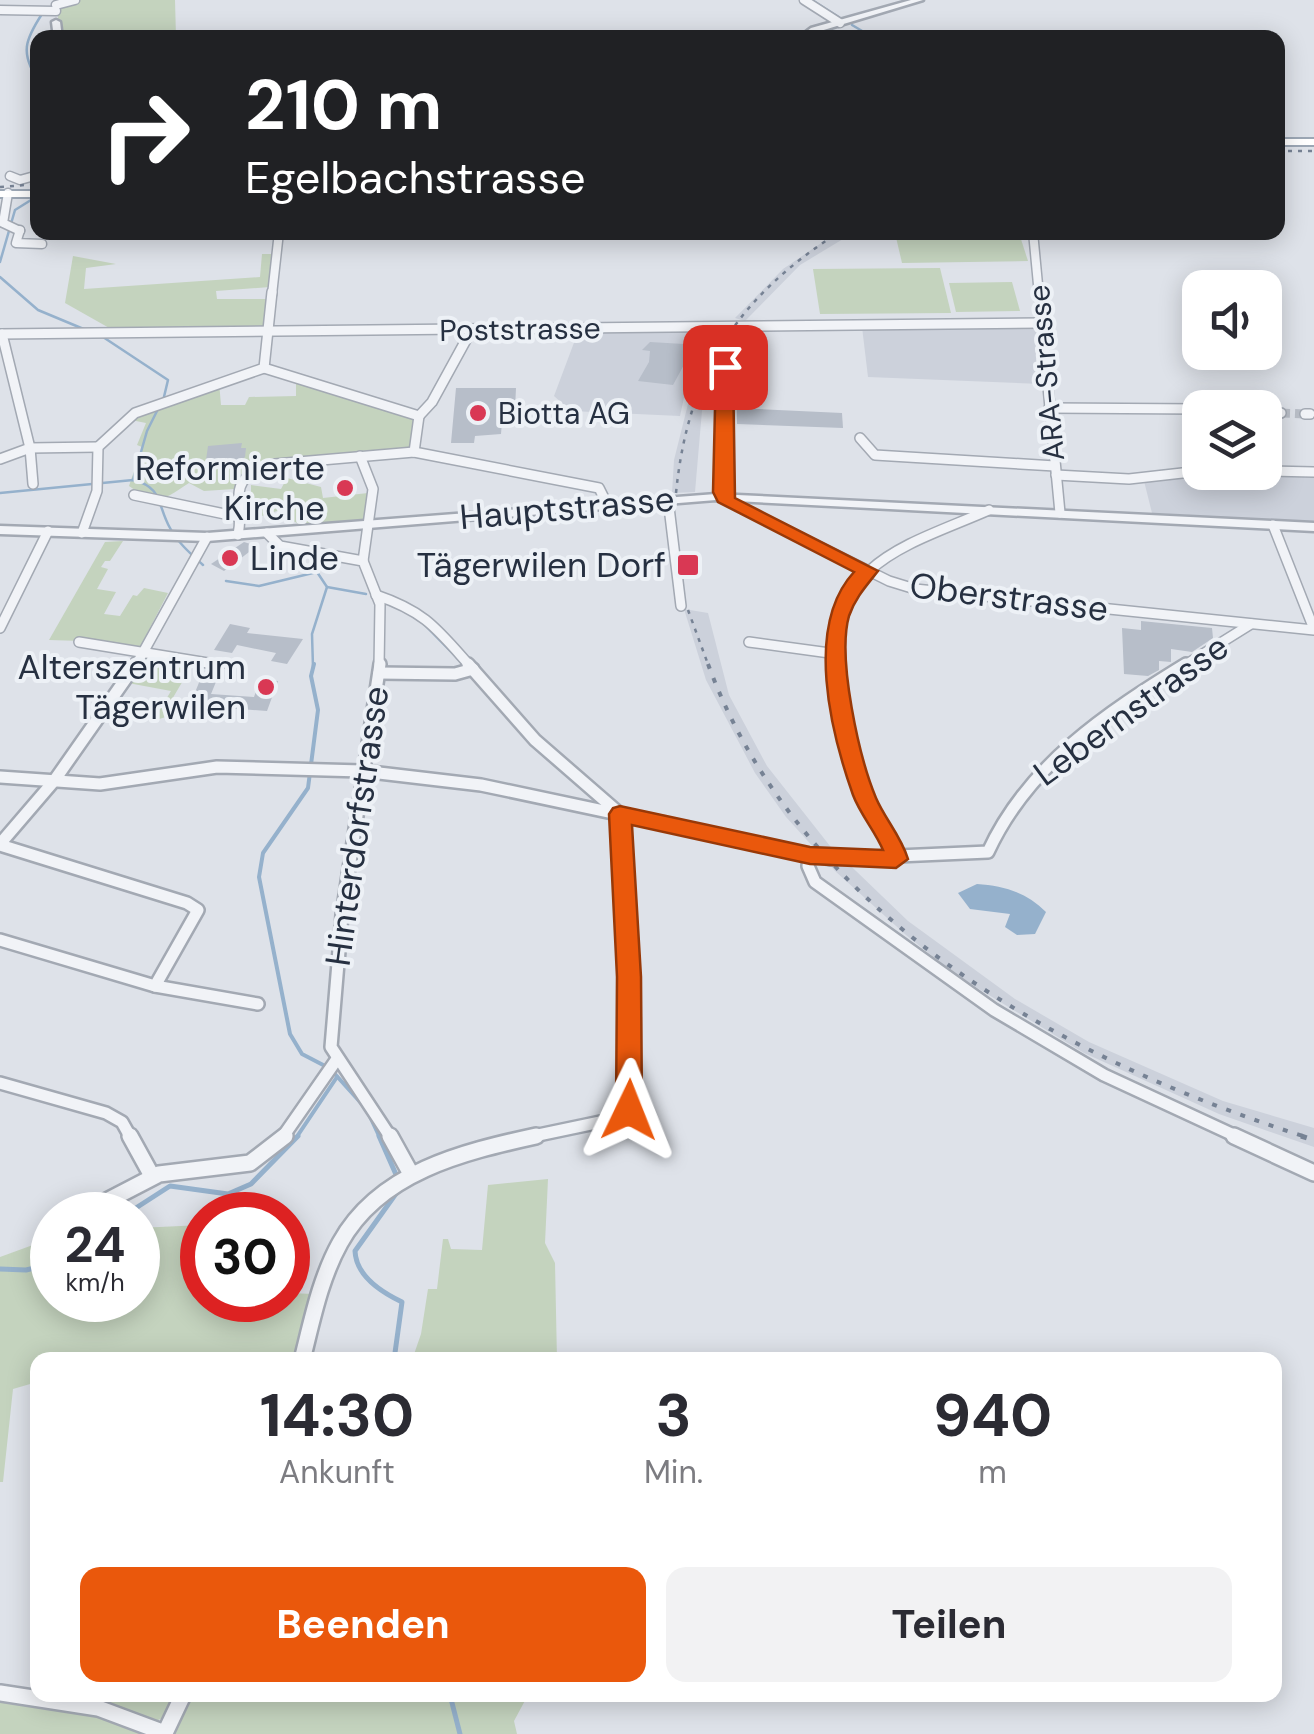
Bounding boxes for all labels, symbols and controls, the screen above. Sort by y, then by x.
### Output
text: 210 m [245,60,442,151]
icon: right [80,70,210,200]
text: Egelbachstrasse [245,148,586,207]
map controls [1182,270,1282,490]
button: sound [1182,270,1282,370]
street label: ARA-Strasse [1019,283,1073,463]
street label: Poststrasse [439,308,601,350]
pin [683,325,768,410]
icon: arrive [698,340,753,395]
button: layers [1182,390,1282,490]
place label: Biotta AG [498,394,630,433]
marker: Biotta AG [467,402,489,424]
place label: Reformierte Kirche [135,445,325,531]
street label: Hauptstrasse [458,476,676,540]
marker: Reformierte Kirche [334,477,356,499]
place label: Linde [250,535,339,581]
place label: Tägerwilen Dorf [416,542,666,588]
marker: Linde [219,547,241,569]
marker: Tägerwilen Dorf [675,552,701,578]
street label: Oberstrasse [907,562,1111,632]
street label: Lebernstrasse [1024,624,1238,796]
place label: Alterszentrum Tägerwilen [17,644,246,730]
marker: Alterszentrum Tägerwilen [255,676,277,698]
street label: Hinterdorfstrasse [315,683,399,969]
position arrow [577,1058,681,1162]
speed limit sign: 30 [180,1192,310,1322]
text: 24 [65,1212,126,1278]
text: km/h [65,1266,125,1299]
text: 14:30 [260,1376,414,1455]
text: 3 [655,1376,692,1455]
text: 940 [933,1376,1052,1455]
text: Ankunft [279,1451,395,1493]
text: Min. [644,1451,703,1493]
text: m [978,1451,1007,1493]
button: Beenden [80,1567,646,1682]
button: Teilen [666,1567,1232,1682]

